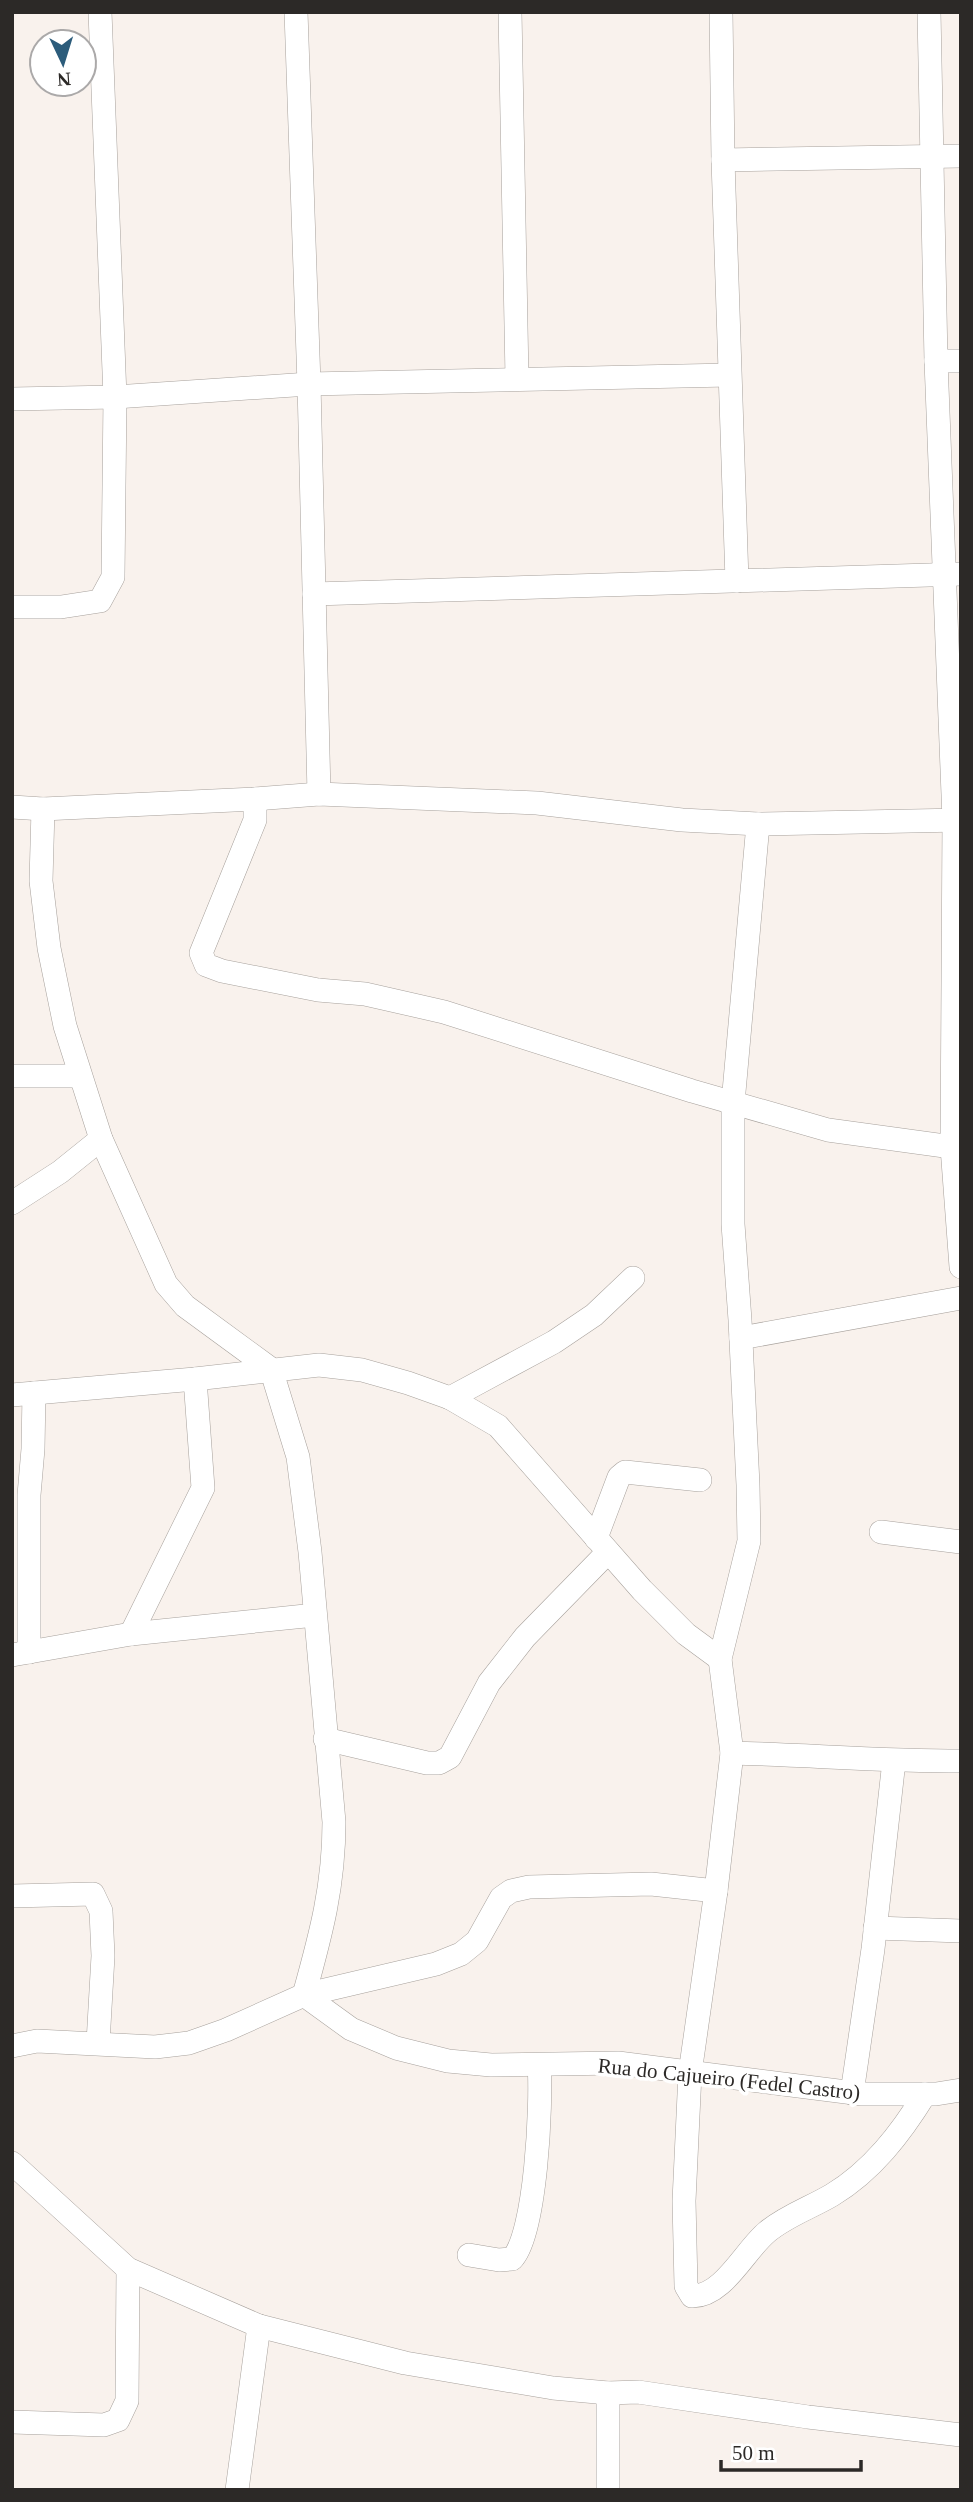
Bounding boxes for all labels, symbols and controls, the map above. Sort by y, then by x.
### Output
north arrow [28,28,98,98]
text: N [56,69,72,90]
street label: Rua do Cajueiro (Fedel Castro) [597,2053,861,2105]
scale bar [721,2428,861,2472]
text: 50 m [732,2441,775,2465]

